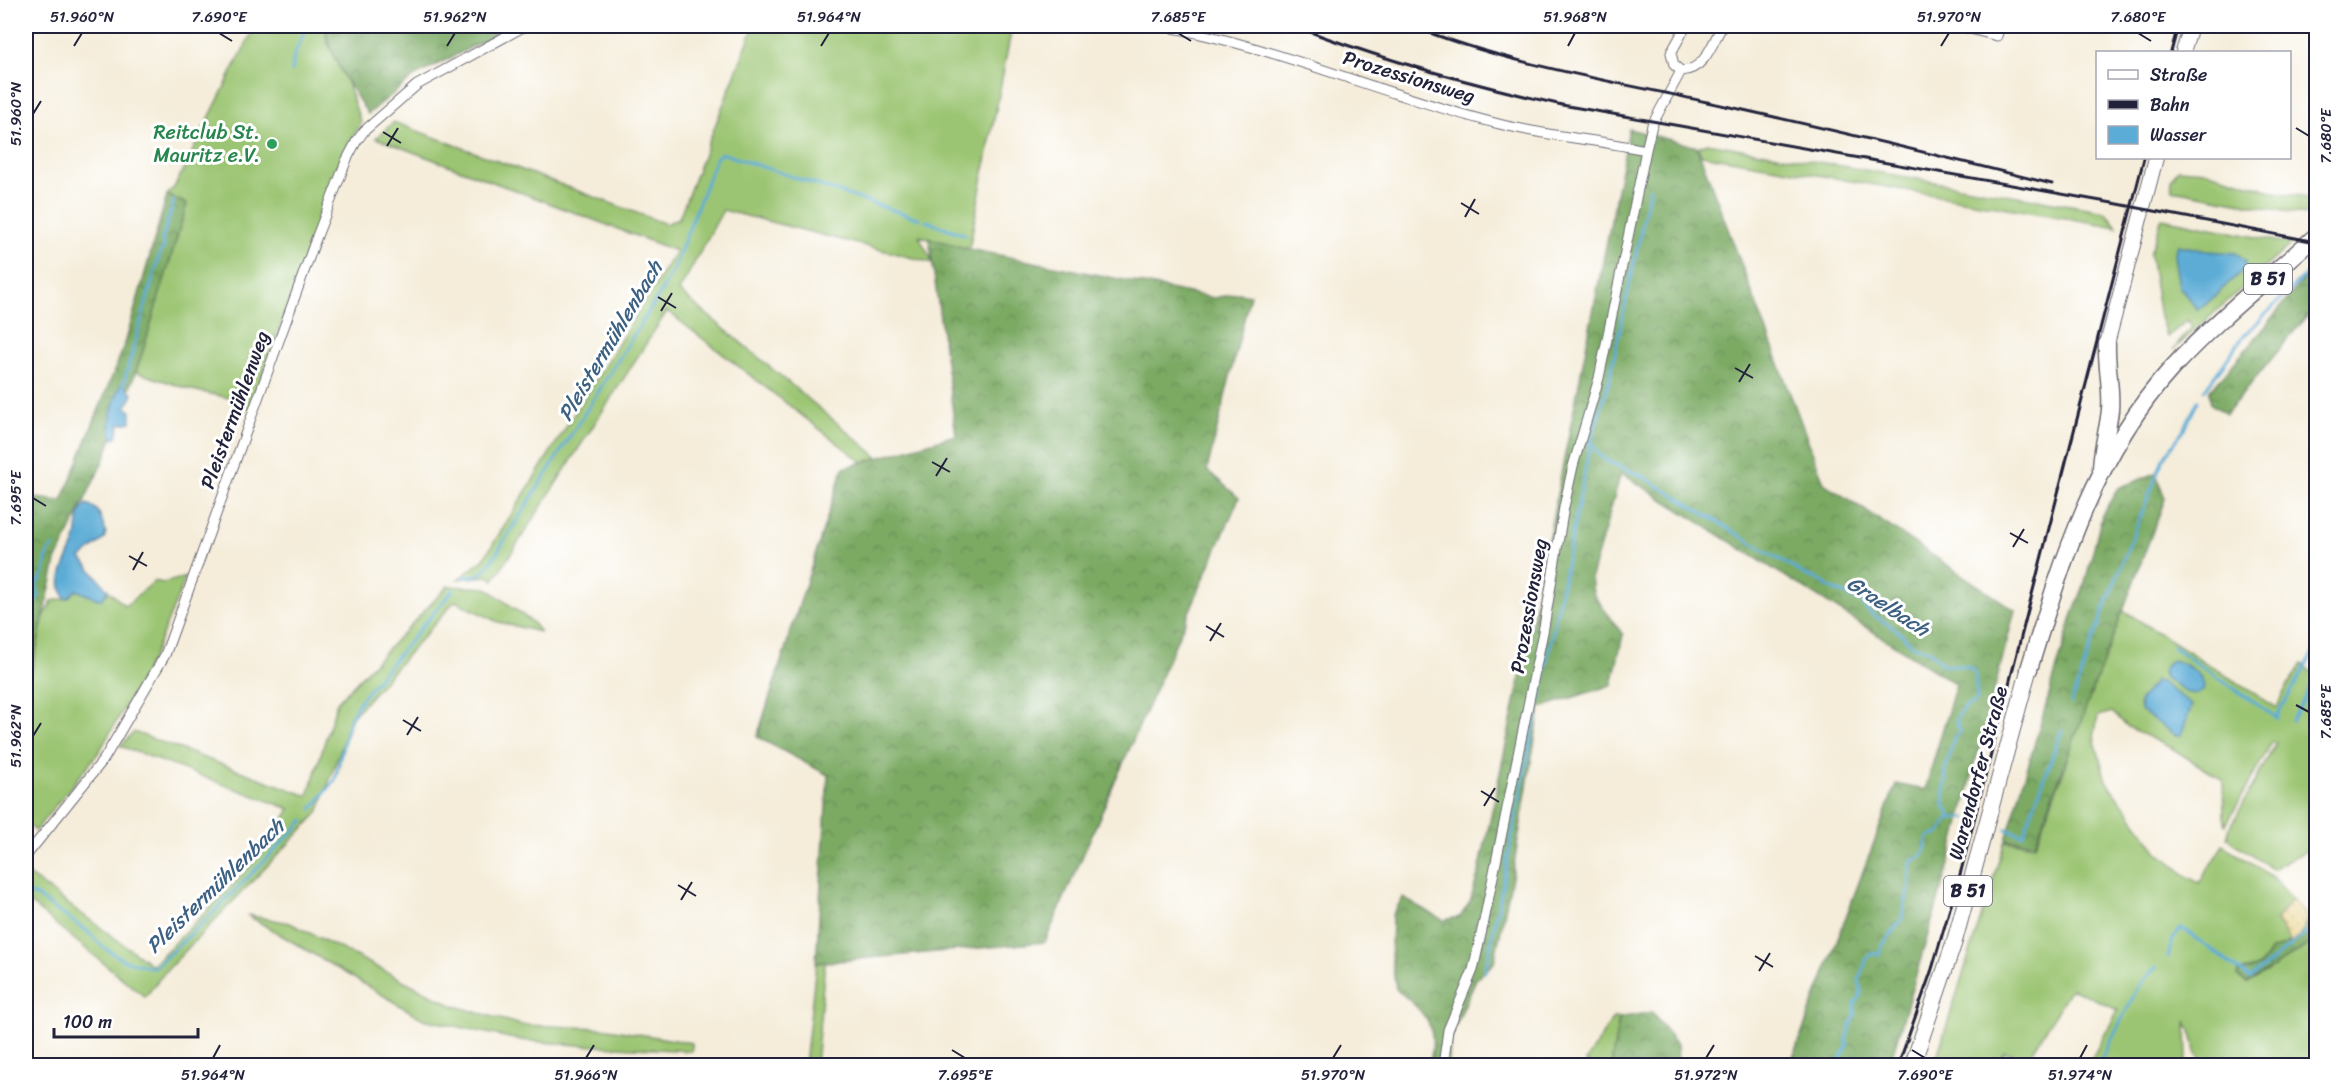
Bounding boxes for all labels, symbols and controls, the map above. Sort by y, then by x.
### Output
text: 51.960°N [50,4,115,30]
text: 7.690°E [191,4,248,30]
text: 51.962°N [423,4,487,30]
text: 51.964°N [797,4,862,30]
text: 7.685°E [1151,4,1207,30]
text: 51.968°N [1543,4,1607,30]
text: 51.970°N [1917,4,1982,30]
text: 7.680°E [2111,4,2167,30]
street label: Prozessionsweg [1339,40,1479,114]
legend [2096,51,2291,159]
text: Straße [2150,59,2207,91]
text: 51.960°N [3,81,29,146]
text: Bahn [2150,89,2190,121]
text: 7.680°E [2313,107,2339,163]
place label: Reitclub St. Mauritz e.V. [153,115,260,173]
text: Wasser [2150,119,2208,151]
marker: Reitclub St. Mauritz e.V. [265,137,279,151]
water label: Pleistermühlenbach [547,252,674,429]
road number: B 51 [2244,264,2292,294]
street label: Pleistermühlenweg [190,326,280,494]
text: 7.695°E [3,469,29,525]
street label: Prozessionsweg [1500,536,1558,676]
water label: Graelbach [1839,565,1939,648]
street label: Warendorfer Straße [1938,682,2018,864]
text: 7.685°E [2313,683,2339,739]
text: 51.962°N [3,704,29,768]
water label: Pleistermühlenbach [136,808,295,963]
road number: B 51 [1944,876,1992,906]
scale bar [54,1001,198,1039]
text: 100 m [63,1006,112,1038]
text: 51.964°N [181,1062,246,1088]
text: 51.966°N [554,1062,618,1088]
text: 7.695°E [938,1062,994,1088]
text: 51.970°N [1301,1062,1366,1088]
text: 51.972°N [1674,1062,1738,1088]
text: 7.690°E [1897,1062,1954,1088]
text: 51.974°N [2048,1062,2113,1088]

